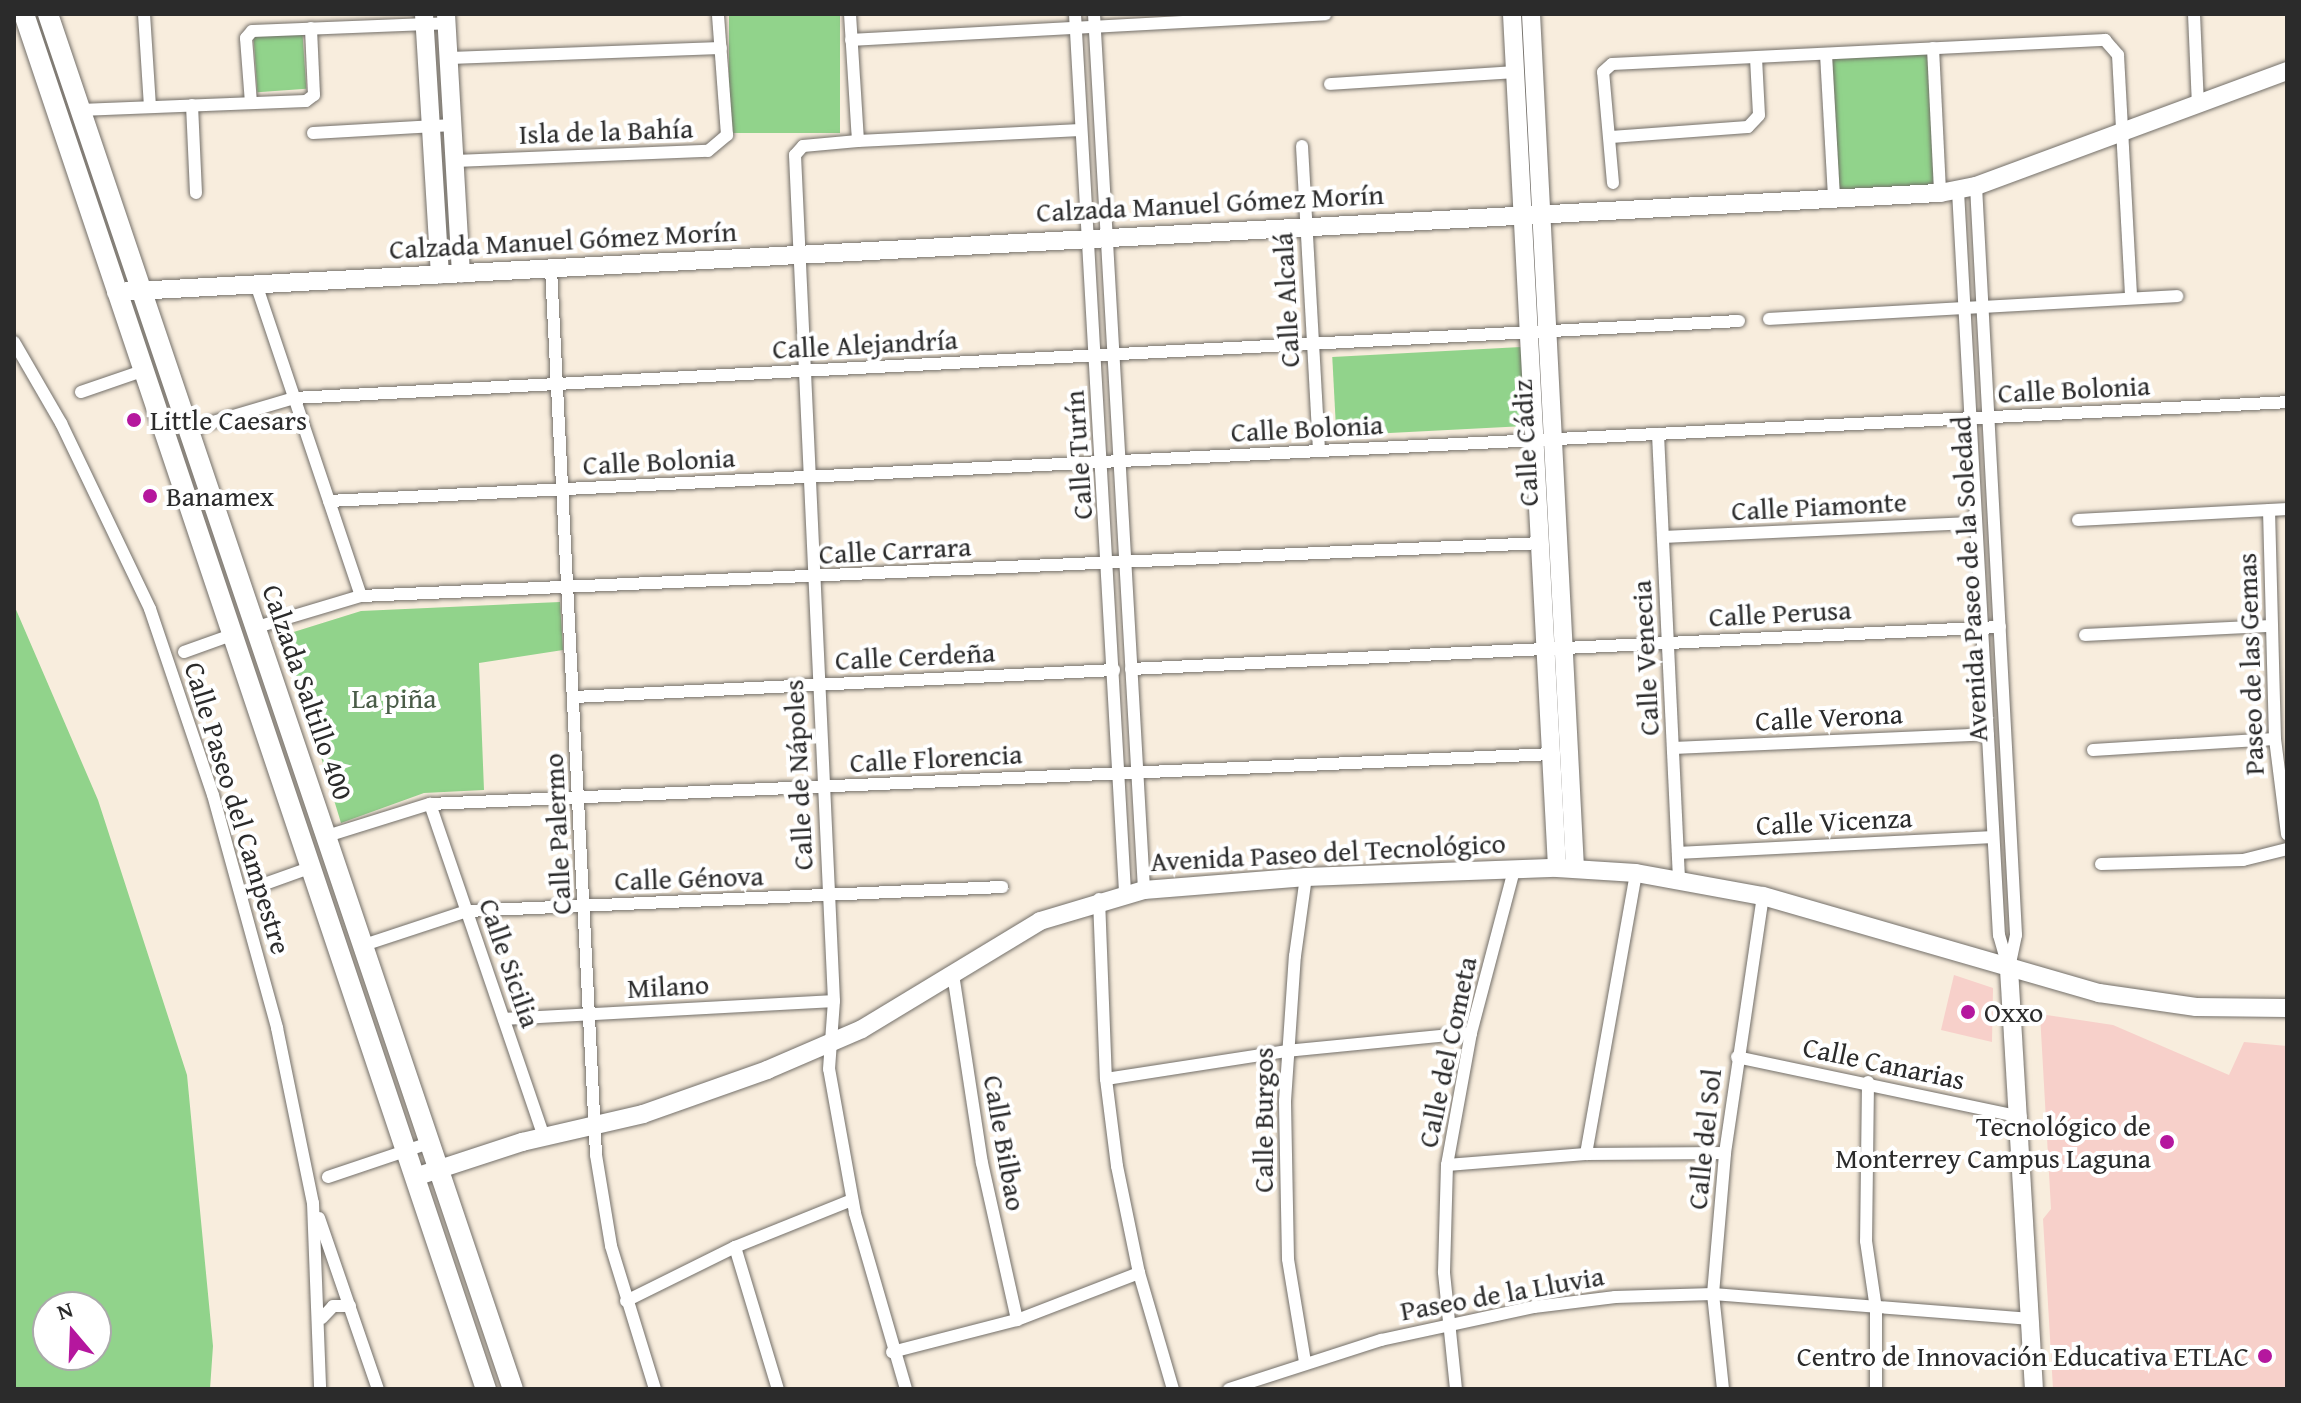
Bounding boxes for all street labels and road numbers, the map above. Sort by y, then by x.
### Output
street label: Isla de la Bahía [518,111,694,151]
street label: Calzada Manuel Gómez Morín [1035,177,1385,229]
street label: Calzada Manuel Gómez Morín [388,214,738,266]
street label: Calle Alcalá [1266,232,1306,368]
street label: Calle Alejandría [771,322,959,366]
street label: Calle Bolonia [1997,368,2151,410]
street label: Calle Cádiz [1505,379,1545,507]
street label: Calle Turín [1057,389,1099,521]
street label: Calle Bolonia [1230,407,1384,449]
street label: Avenida Paseo de la Soledad [1944,415,1994,743]
street label: Calle Bolonia [582,440,736,482]
street label: Calle Piamonte [1730,485,1908,527]
street label: Calle Carrara [818,529,972,571]
street label: Paseo de las Gemas [2229,552,2271,776]
street label: Calle Venecia [1624,579,1666,737]
street label: Calzada Saltillo 400 [255,580,361,804]
street label: Calle Perusa [1708,592,1852,634]
street label: Calle Cerdeña [834,635,996,677]
street label: Calle Paseo del Campestre [178,658,298,958]
street label: Calle de Nápoles [776,679,820,871]
street label: Calle Verona [1754,696,1904,738]
street label: Calle Florencia [849,737,1023,779]
street label: Calle Palermo [536,752,578,916]
street label: Calle Vicenza [1755,800,1913,842]
street label: Avenida Paseo del Tecnológico [1149,826,1507,878]
street label: Calle Génova [614,859,764,897]
street label: Calle Sicilia [472,894,548,1032]
street label: Calle del Cometa [1410,954,1484,1150]
street label: Milano [626,967,710,1005]
street label: Calle Canarias [1800,1029,1968,1097]
street label: Calle Burgos [1246,1047,1280,1193]
street label: Calle del Sol [1680,1067,1728,1211]
street label: Calle Bilbao [977,1073,1033,1213]
street label: Paseo de la Lluvia [1398,1259,1606,1327]

